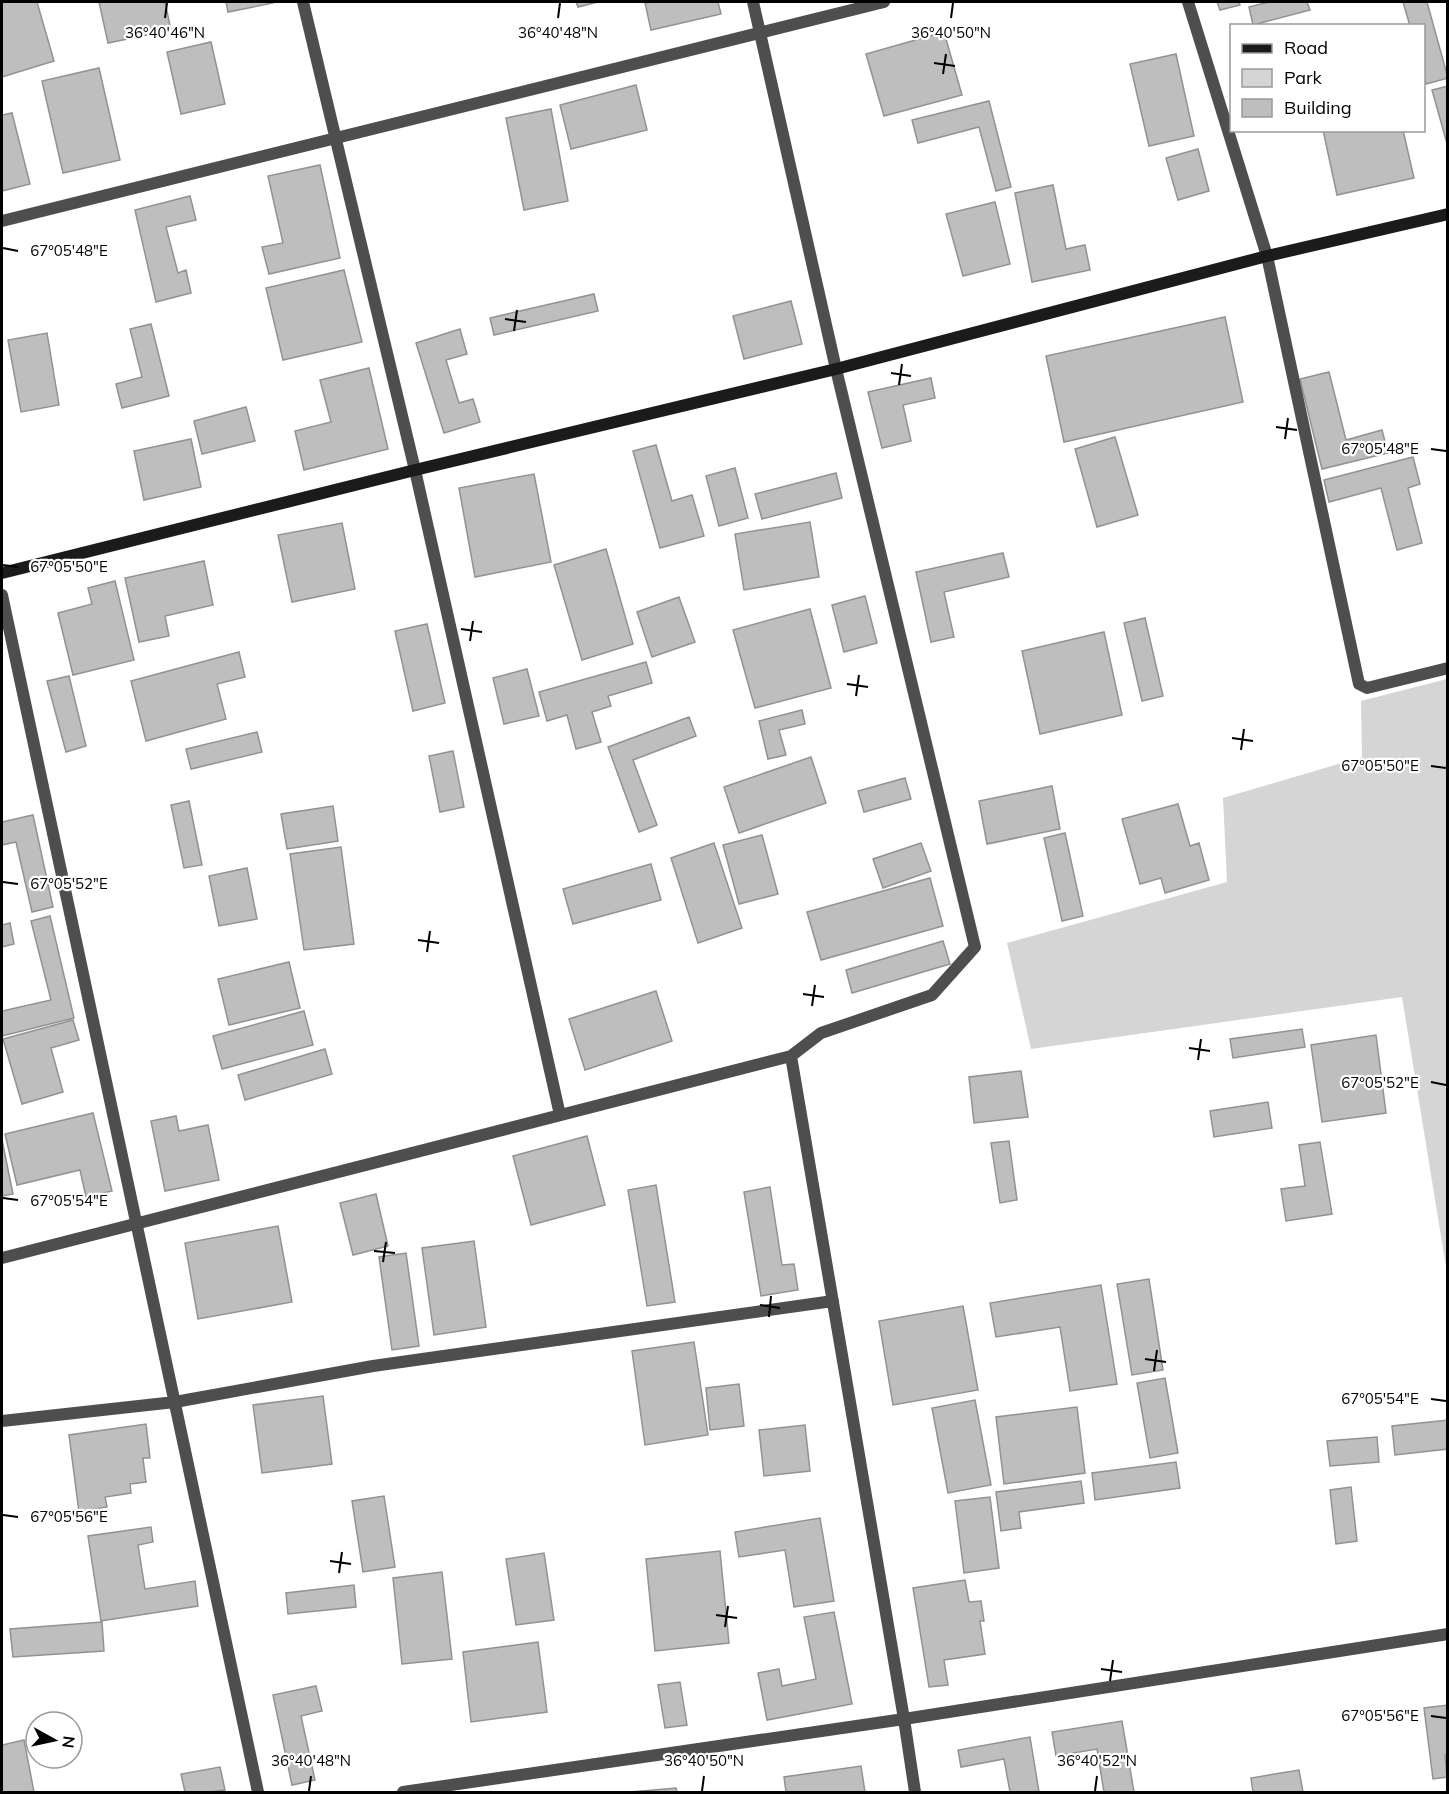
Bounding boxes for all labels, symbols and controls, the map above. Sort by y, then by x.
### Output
text: 36°40'46"N [125,23,205,42]
text: 36°40'48"N [518,23,598,42]
text: 36°40'50"N [911,23,991,42]
legend [1230,24,1425,132]
text: Road [1284,36,1328,59]
text: Park [1284,66,1323,89]
text: Building [1284,96,1352,119]
text: 67°05'48"E [30,241,108,260]
text: 67°05'48"E [1341,439,1419,458]
text: 67°05'50"E [30,557,108,576]
text: 67°05'50"E [1341,756,1419,775]
text: 67°05'52"E [30,874,108,893]
text: 67°05'52"E [1341,1073,1419,1092]
text: 67°05'54"E [30,1191,108,1210]
text: 67°05'54"E [1341,1389,1419,1408]
text: 67°05'56"E [30,1507,108,1526]
text: 67°05'56"E [1341,1706,1419,1725]
north arrow [24,1710,84,1770]
text: N [58,1735,80,1749]
text: 36°40'48"N [271,1751,351,1770]
text: 36°40'50"N [664,1751,744,1770]
text: 36°40'52"N [1057,1751,1137,1770]

